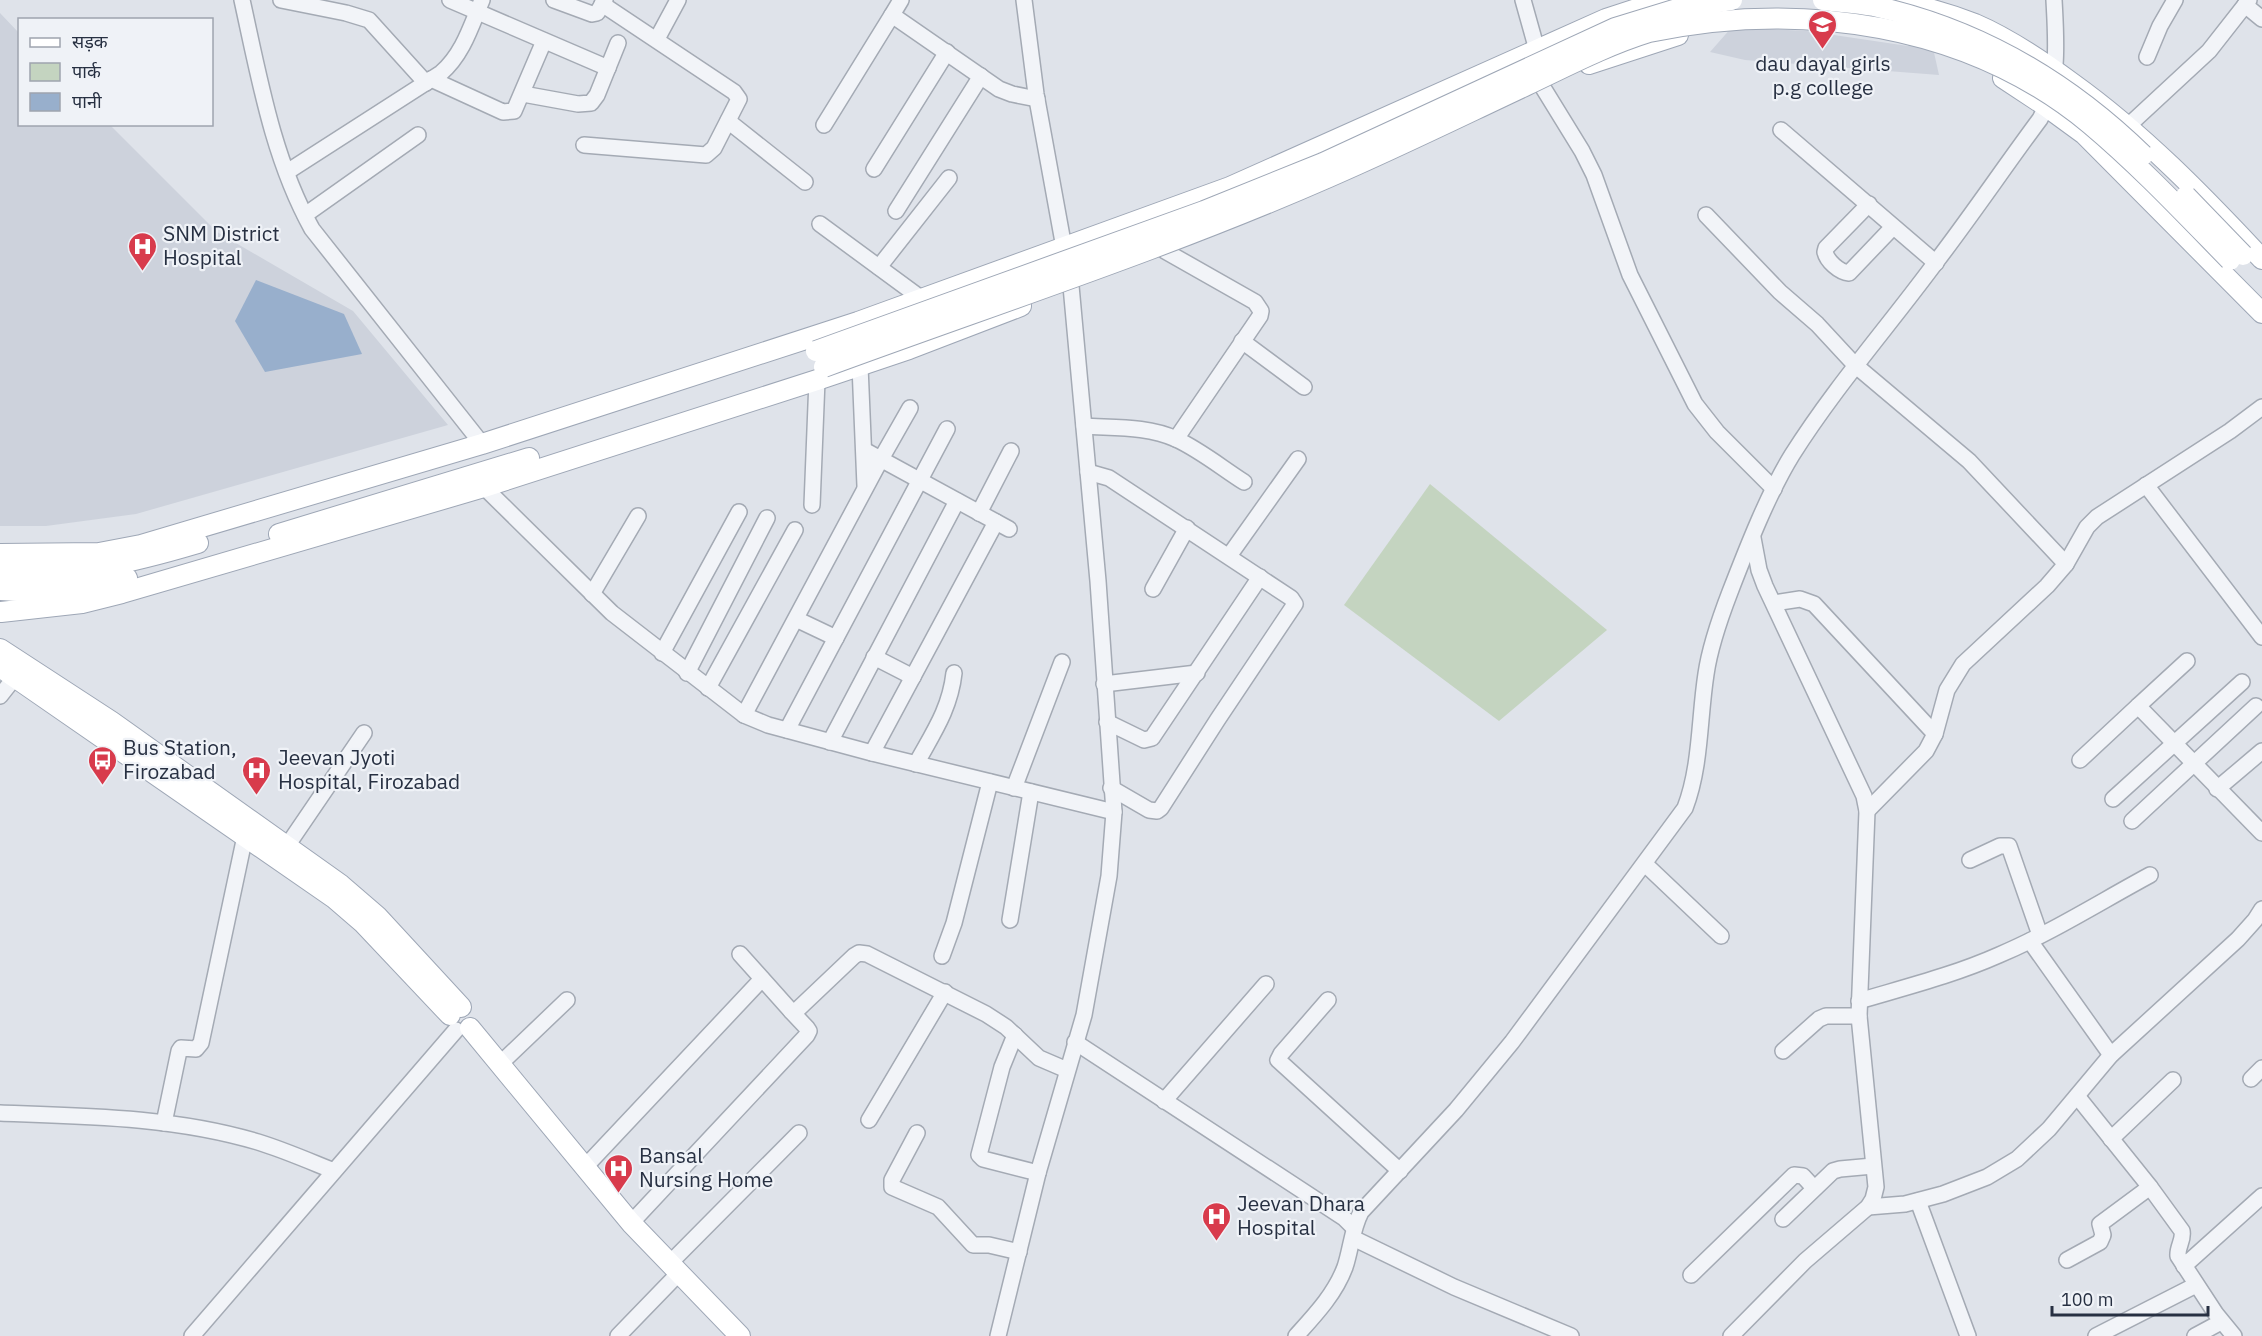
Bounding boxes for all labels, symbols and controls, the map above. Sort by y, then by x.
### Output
school or university icon: dau dayal girls p.g college [1807,9,1839,51]
legend [18,18,213,126]
text: सड़क [72,30,109,53]
place label: dau dayal girls p.g college [1755,49,1891,101]
text: पार्क [72,60,102,83]
text: पानी [72,90,102,113]
place label: SNM District Hospital [163,219,280,271]
hospital icon: SNM District Hospital [126,230,158,272]
place label: Bus Station, Firozabad [123,733,237,785]
place label: Jeevan Jyoti Hospital, Firozabad [278,743,460,795]
bus stop icon: Bus Station, Firozabad [86,744,118,786]
hospital icon: Jeevan Jyoti Hospital, Firozabad [241,754,273,796]
place label: Bansal Nursing Home [639,1141,773,1193]
hospital icon: Bansal Nursing Home [602,1152,634,1194]
place label: Jeevan Dhara Hospital [1237,1189,1365,1241]
hospital icon: Jeevan Dhara Hospital [1200,1200,1232,1242]
scale bar [2052,1279,2208,1317]
text: 100 m [2061,1288,2113,1311]

